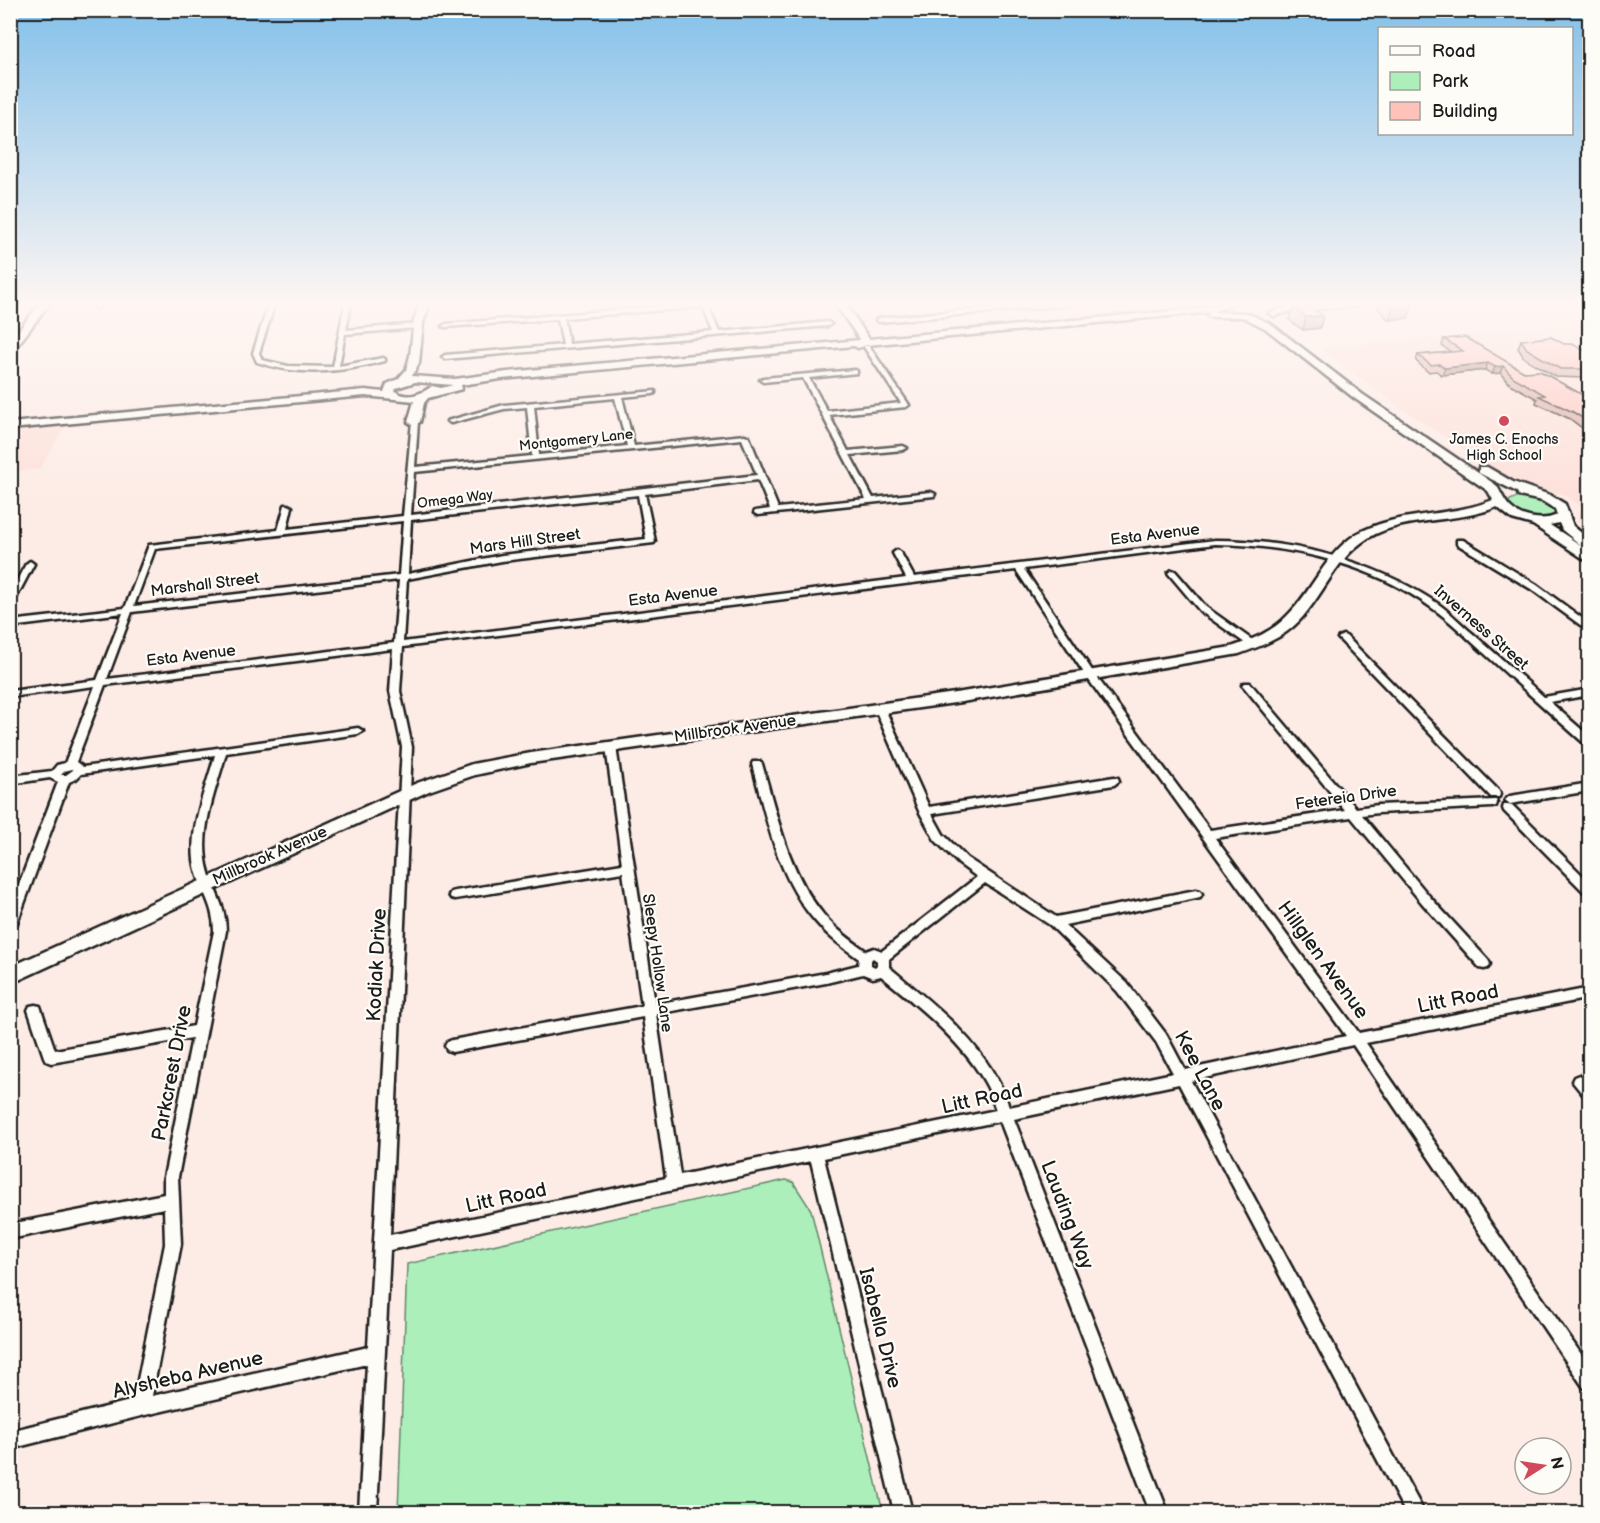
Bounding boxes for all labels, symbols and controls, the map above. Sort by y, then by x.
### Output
legend [1378,27,1573,135]
text: Road [1432,41,1476,62]
text: Park [1432,71,1468,92]
text: Building [1432,101,1498,122]
marker: James C. Enochs High School [1497,414,1511,428]
street label: Montgomery Lane [518,426,634,454]
place label: James C. Enochs High School [1449,431,1559,464]
street label: Omega Way [416,486,494,512]
street label: Esta Avenue [1109,520,1201,550]
street label: Mars Hill Street [469,525,582,559]
street label: Marshall Street [149,569,261,601]
street label: Esta Avenue [627,581,719,611]
street label: Inverness Street [1430,582,1532,674]
street label: Esta Avenue [145,641,237,671]
street label: Millbrook Avenue [673,711,798,747]
street label: Fetereia Drive [1294,781,1398,815]
street label: Millbrook Avenue [210,822,331,890]
street label: Sleepy Hollow Lane [638,892,676,1034]
street label: Hillglen Avenue [1272,896,1374,1024]
street label: Kodiak Drive [362,907,392,1022]
street label: Litt Road [1415,979,1501,1019]
street label: Parkcrest Drive [147,1003,197,1143]
street label: Kee Lane [1169,1027,1231,1115]
street label: Litt Road [939,1079,1025,1119]
street label: Lauding Way [1035,1157,1099,1273]
street label: Litt Road [463,1178,549,1218]
street label: Isabella Drive [853,1265,907,1391]
street label: Alysheba Avenue [111,1346,266,1404]
north arrow [1513,1436,1573,1496]
text: N [1546,1455,1567,1471]

